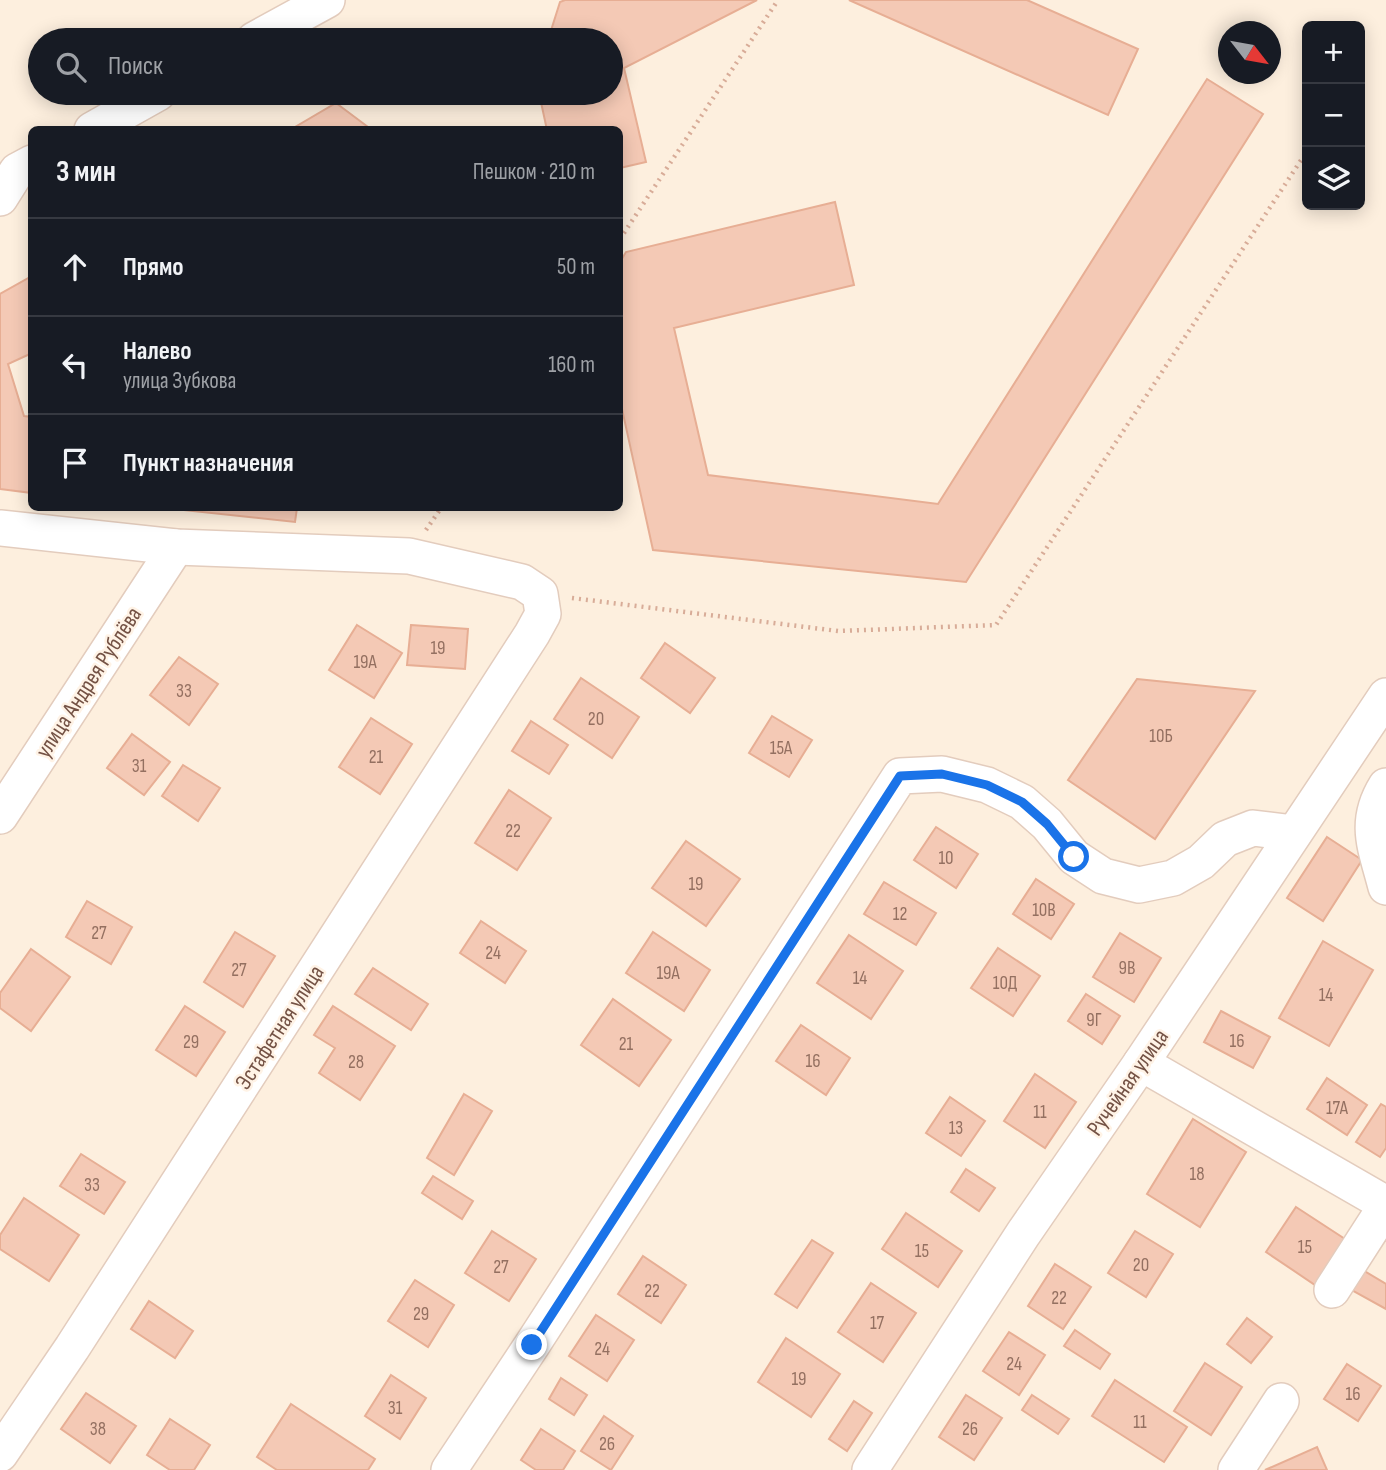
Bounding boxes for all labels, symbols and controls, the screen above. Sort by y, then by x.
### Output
north arrow [1218,21,1281,84]
map controls [1302,21,1365,210]
button: + [1302,21,1365,84]
search box [28,28,623,105]
icon: search [52,48,90,86]
text: Поиск [108,51,163,82]
button: − [1302,84,1365,147]
button: layers [1302,147,1365,210]
text: 3 мин [56,154,116,190]
text: Пешком · 210 m [473,158,595,186]
icon: ahead [56,248,94,286]
text: Прямо [123,252,184,283]
text: 50 m [557,253,595,281]
text: Налево [123,336,192,367]
icon: left [56,346,94,384]
text: 160 m [548,351,595,379]
text: улица Зубкова [123,367,236,395]
icon: arrive [56,444,94,482]
text: Пункт назначения [123,448,294,479]
street label: улица Андрея Рублёва [30,602,148,763]
house number: 19 [430,637,446,660]
house number: 19А [353,651,377,674]
house number: 33 [176,680,192,703]
house number: 20 [588,708,604,731]
house number: 10Б [1149,725,1173,748]
house number: 15А [770,737,793,760]
house number: 21 [369,746,384,769]
house number: 31 [132,755,147,778]
house number: 22 [505,820,521,843]
route start [1058,841,1089,872]
house number: 10 [938,847,954,870]
house number: 19 [688,873,704,896]
house number: 10В [1032,899,1056,922]
house number: 12 [893,903,907,926]
house number: 27 [91,922,107,945]
house number: 24 [485,942,501,965]
house number: 9В [1119,957,1135,980]
house number: 27 [231,959,247,982]
street label: Эстафетная улица [229,960,330,1095]
house number: 19А [656,962,680,985]
house number: 14 [853,967,867,990]
house number: 10Д [993,972,1017,995]
house number: 14 [1319,984,1333,1007]
house number: 9Г [1086,1009,1102,1032]
street label: Ручейная улица [1081,1024,1175,1141]
house number: 16 [1230,1030,1244,1053]
house number: 29 [183,1031,199,1054]
house number: 21 [619,1033,634,1056]
house number: 16 [806,1050,820,1073]
house number: 28 [348,1051,364,1074]
house number: 17А [1326,1097,1349,1120]
house number: 11 [1033,1101,1047,1124]
house number: 13 [949,1117,963,1140]
house number: 18 [1190,1163,1204,1186]
house number: 33 [84,1174,100,1197]
house number: 15 [1298,1236,1312,1259]
house number: 15 [915,1240,929,1263]
house number: 20 [1133,1254,1149,1277]
house number: 27 [493,1256,509,1279]
house number: 22 [644,1280,660,1303]
house number: 22 [1051,1287,1067,1310]
house number: 29 [413,1303,429,1326]
house number: 17 [870,1312,885,1335]
route end [516,1329,547,1360]
house number: 24 [594,1338,610,1361]
house number: 24 [1006,1353,1022,1376]
house number: 19 [791,1368,807,1391]
house number: 16 [1346,1383,1360,1406]
house number: 31 [388,1397,403,1420]
house number: 11 [1133,1411,1147,1434]
house number: 38 [90,1418,106,1441]
house number: 26 [962,1418,978,1441]
house number: 26 [599,1433,615,1456]

